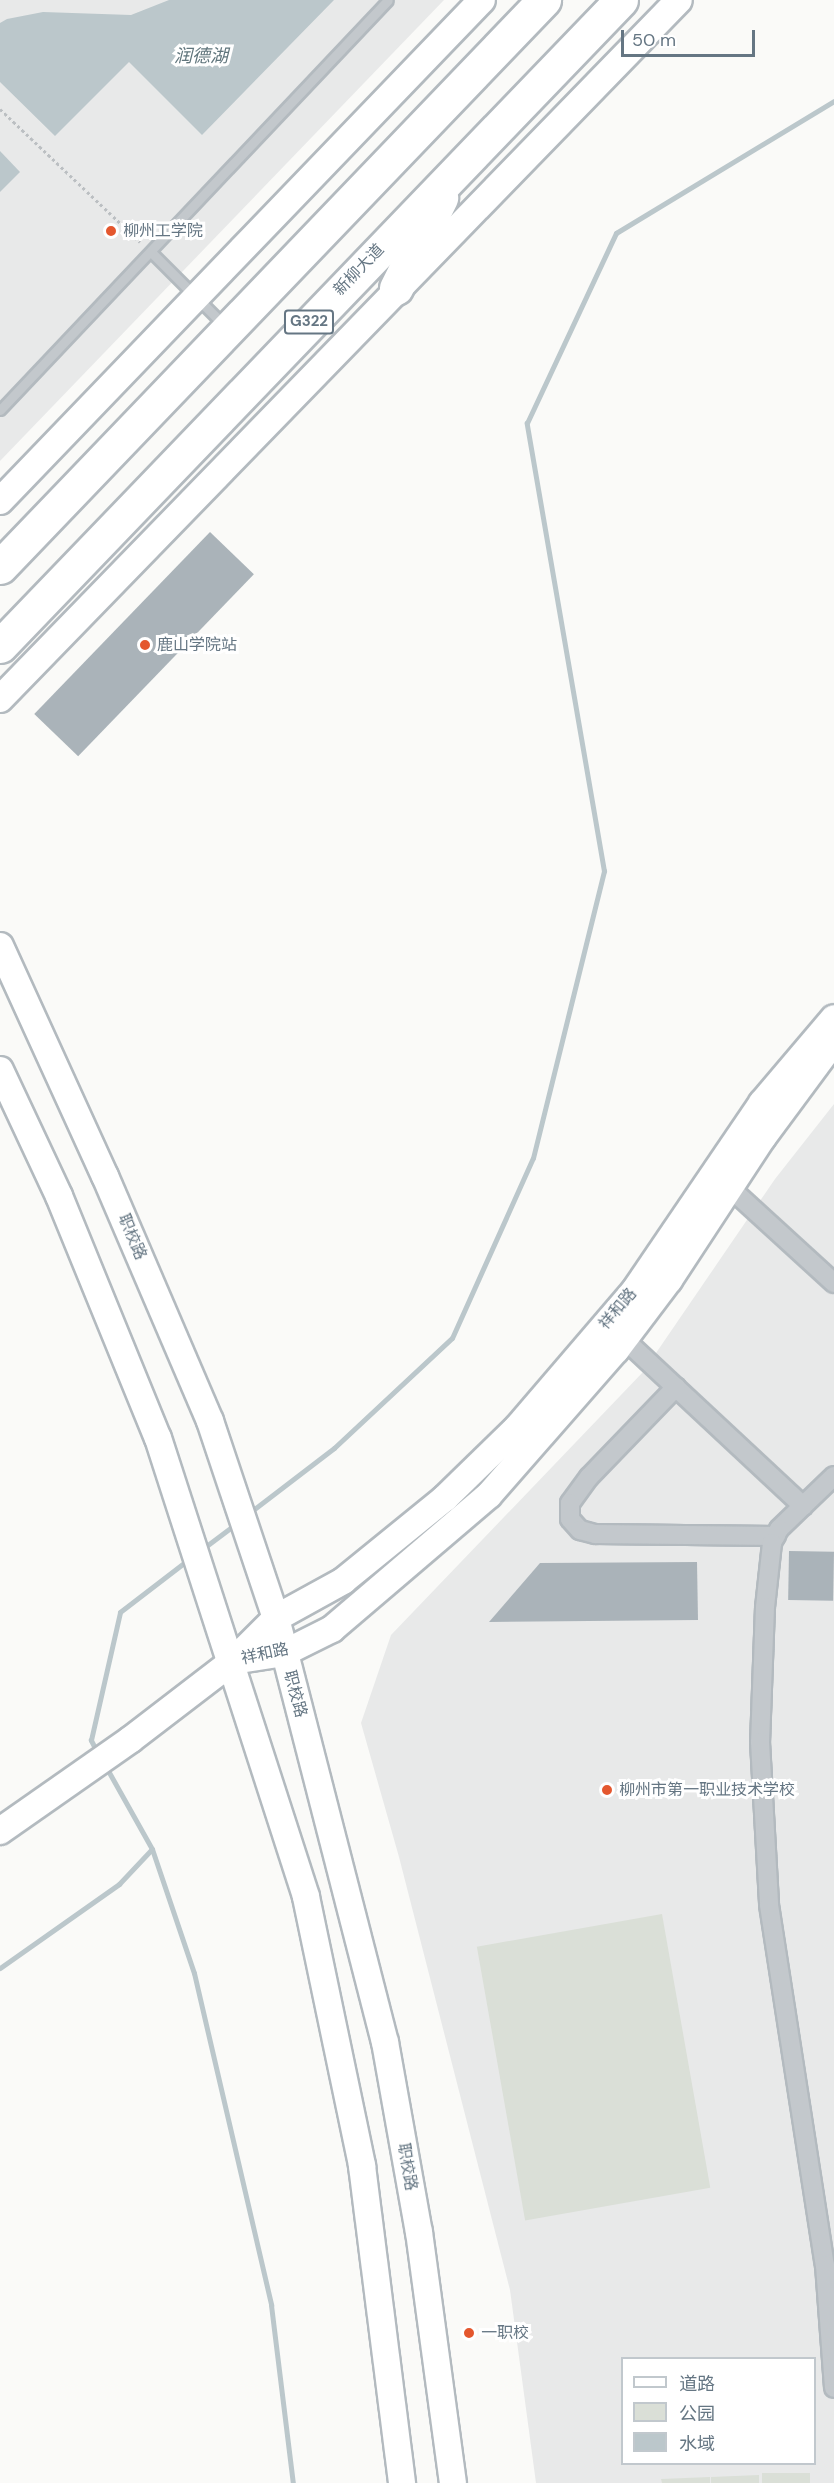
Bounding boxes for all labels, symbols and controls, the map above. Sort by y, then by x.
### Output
scale bar [624,18,758,56]
text: 50 m [632,28,676,52]
water label: 润德湖 [174,45,228,67]
place label: 柳州工学院 [123,221,203,241]
marker: 柳州工学院 [104,224,118,238]
street label: 新柳大道 [330,240,388,300]
road number: G322 [284,310,334,334]
place label: 鹿山学院站 [157,635,237,655]
marker: 鹿山学院站 [138,638,152,652]
street label: 职校路 [114,1211,150,1263]
street label: 祥和路 [595,1284,641,1334]
street label: 祥和路 [240,1640,290,1668]
street label: 职校路 [280,1668,310,1720]
place label: 柳州市第一职业技术学校 [619,1780,795,1800]
marker: 柳州市第一职业技术学校 [600,1783,614,1797]
street label: 职校路 [393,2142,421,2192]
place label: 一职校 [481,2323,529,2343]
marker: 一职校 [462,2326,476,2340]
legend [621,2357,816,2465]
text: 道路 [679,2372,715,2396]
text: 公园 [679,2402,715,2426]
text: 水域 [679,2432,715,2456]

